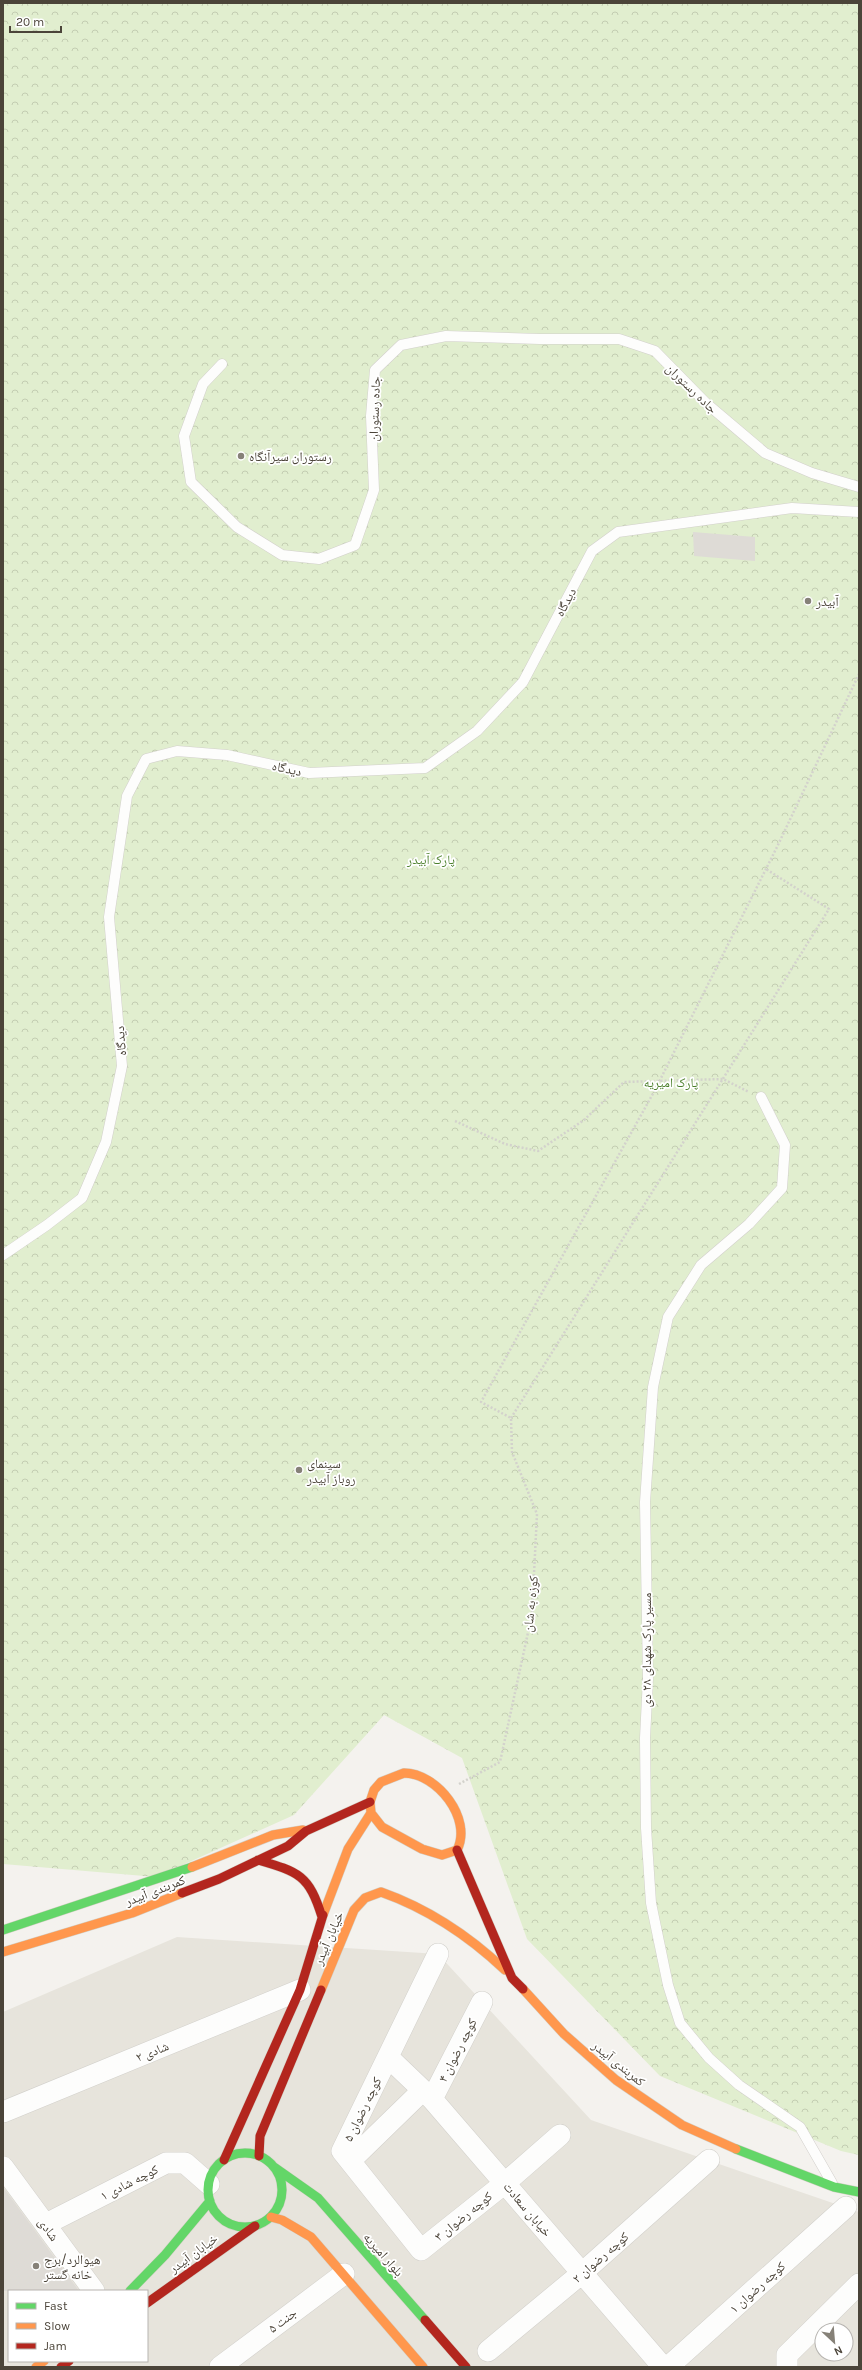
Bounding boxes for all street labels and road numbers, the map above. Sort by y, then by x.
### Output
street label: جاده رستوران [662,360,720,417]
street label: جاده رستوران [366,376,384,442]
street label: دیدگاه [552,585,579,619]
street label: دیدگاه [271,758,303,779]
street label: دیدگاه [112,1025,129,1057]
street label: کوزه به شان [520,1574,542,1633]
street label: مسیر پارک شهدای ۲۸ دی [639,1592,655,1707]
street label: کمربندی آبیدر [122,1872,188,1910]
street label: خیابان آبیدر [310,1909,347,1968]
street label: کوچه رضوان ۴ [435,2015,481,2085]
street label: کمربندی آبیدر [588,2037,648,2090]
street label: شادی ۲ [134,2038,171,2066]
street label: کوچه رضوان ۵ [340,2074,386,2144]
street label: کوچه شادی ۱ [98,2161,162,2204]
street label: خیابان سعادت [500,2179,555,2240]
street label: کوچه رضوان ۳ [432,2188,496,2245]
street label: شادی [34,2215,62,2245]
street label: کوچه رضوان ۲ [569,2228,633,2287]
street label: بلوار امیریه [360,2229,407,2280]
street label: خیابان آبیدر [165,2231,221,2277]
street label: کوچه رضوان ۱ [726,2258,789,2317]
street label: جنت ۵ [265,2305,300,2336]

